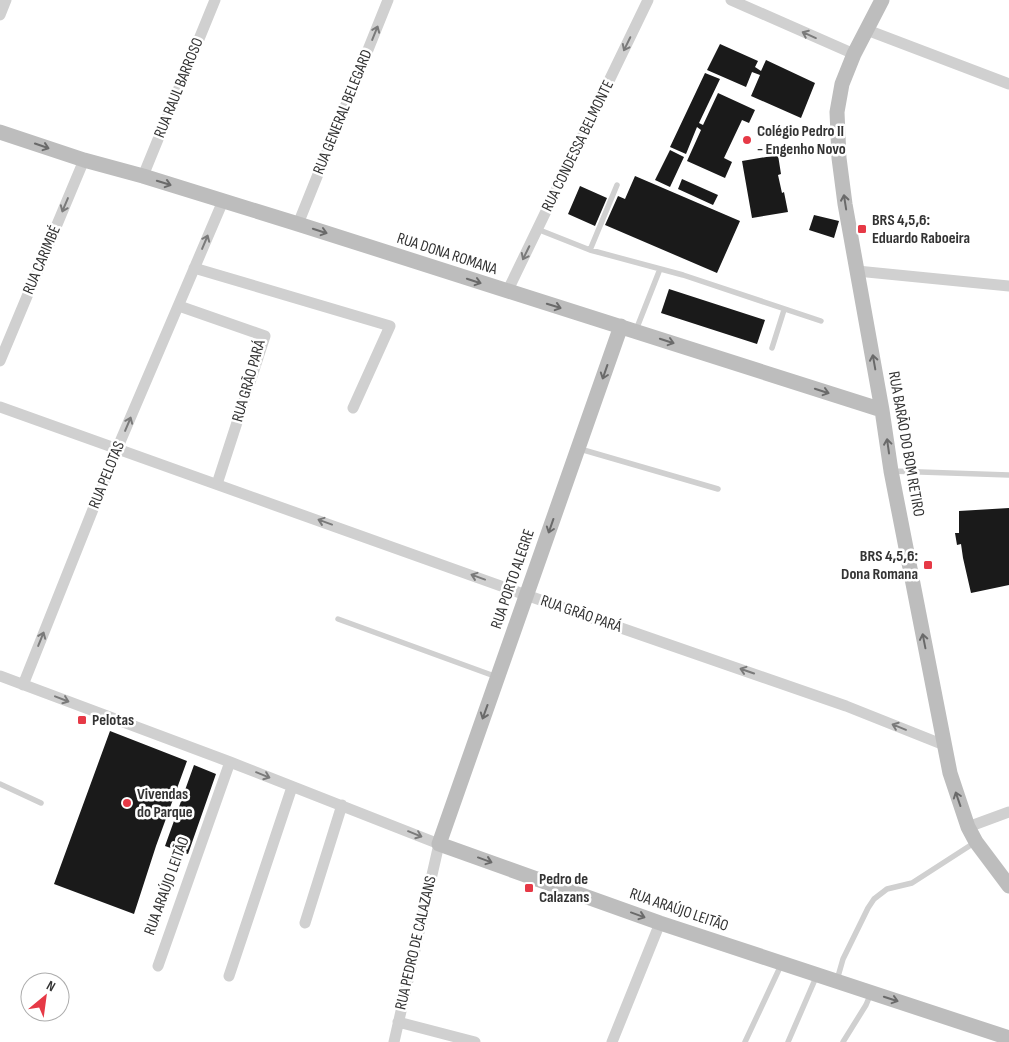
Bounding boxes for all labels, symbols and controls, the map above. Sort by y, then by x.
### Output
one-way arrow [370,26,380,41]
one-way arrow [802,29,817,39]
street label: RUA RAUL BARROSO [150,35,208,141]
one-way arrow [621,36,631,51]
street label: RUA GENERAL BELEGARD [309,47,377,177]
street label: RUA CONDESSA BELMONTE [538,77,618,215]
place label: Colégio Pedro II - Engenho Novo [757,122,846,159]
marker: Colégio Pedro II - Engenho Novo [741,134,753,146]
one-way arrow [34,142,49,151]
one-way arrow [156,179,172,189]
one-way arrow [840,195,850,211]
one-way arrow [60,197,69,212]
place label: BRS 4,5,6: Eduardo Raboeira [872,211,970,248]
street label: RUA CARIMBÉ [19,223,65,297]
marker: BRS 4,5,6: Eduardo Raboeira [856,223,868,235]
one-way arrow [311,227,327,236]
street label: RUA DONA ROMANA [394,229,500,279]
one-way arrow [201,235,211,250]
one-way arrow [521,246,531,261]
one-way arrow [466,277,482,287]
one-way arrow [546,302,562,312]
one-way arrow [659,337,675,347]
street label: RUA GRÃO PARÁ [228,338,270,424]
one-way arrow [868,355,878,371]
one-way arrow [599,364,609,380]
street label: RUA BARÃO DO BOM RETIRO [884,370,928,518]
one-way arrow [814,387,829,396]
one-way arrow [124,417,134,432]
street label: RUA PELOTAS [85,439,129,511]
one-way arrow [883,439,893,455]
one-way arrow [317,517,333,526]
one-way arrow [545,517,555,533]
street label: RUA PORTO ALEGRE [487,527,539,631]
place label: BRS 4,5,6: Dona Romana [841,547,918,584]
marker: BRS 4,5,6: Dona Romana [922,559,934,571]
one-way arrow [470,572,486,581]
street label: RUA GRÃO PARÁ [538,591,624,637]
one-way arrow [37,632,46,647]
one-way arrow [919,633,929,649]
one-way arrow [739,666,755,675]
one-way arrow [54,695,69,704]
one-way arrow [480,704,489,719]
place label: Pelotas [92,711,134,730]
marker: Pelotas [76,714,88,726]
one-way arrow [892,722,907,731]
one-way arrow [255,771,270,781]
place label: Vivendas do Parque [137,785,193,822]
one-way arrow [953,792,962,807]
marker: Vivendas do Parque [121,797,133,809]
one-way arrow [407,831,422,840]
street label: RUA ARAÚJO LEITÃO [140,834,194,938]
one-way arrow [476,856,492,865]
place label: Pedro de Calazans [539,870,589,907]
street label: RUA PEDRO DE CALAZANS [391,874,441,1012]
marker: Pedro de Calazans [523,882,535,894]
street label: RUA ARAÚJO LEITÃO [627,884,731,936]
one-way arrow [629,911,645,920]
north arrow [20,972,70,1022]
text: N [44,977,58,995]
one-way arrow [883,995,899,1005]

